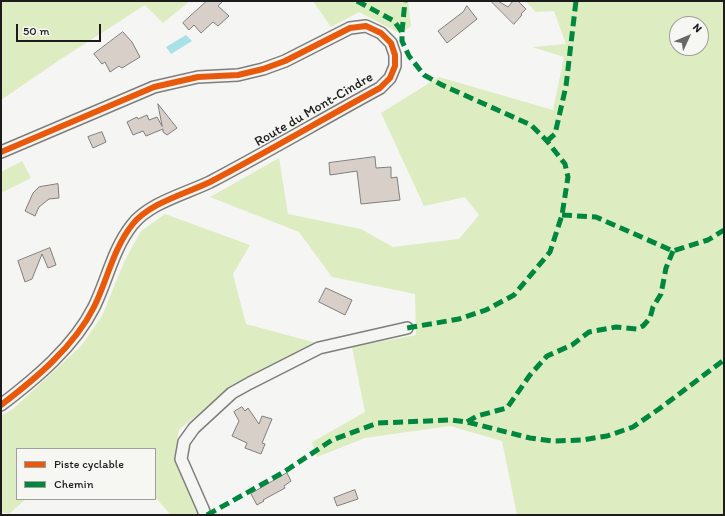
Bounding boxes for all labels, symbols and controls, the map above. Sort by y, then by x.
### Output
scale bar [18,16,103,42]
north arrow [669,16,709,56]
text: N [690,21,705,35]
text: 50 m [23,24,49,38]
street label: Route du Mont-Cindre [252,69,376,151]
legend [16,448,156,500]
text: Piste cyclable [54,457,124,471]
text: Chemin [54,477,93,491]

